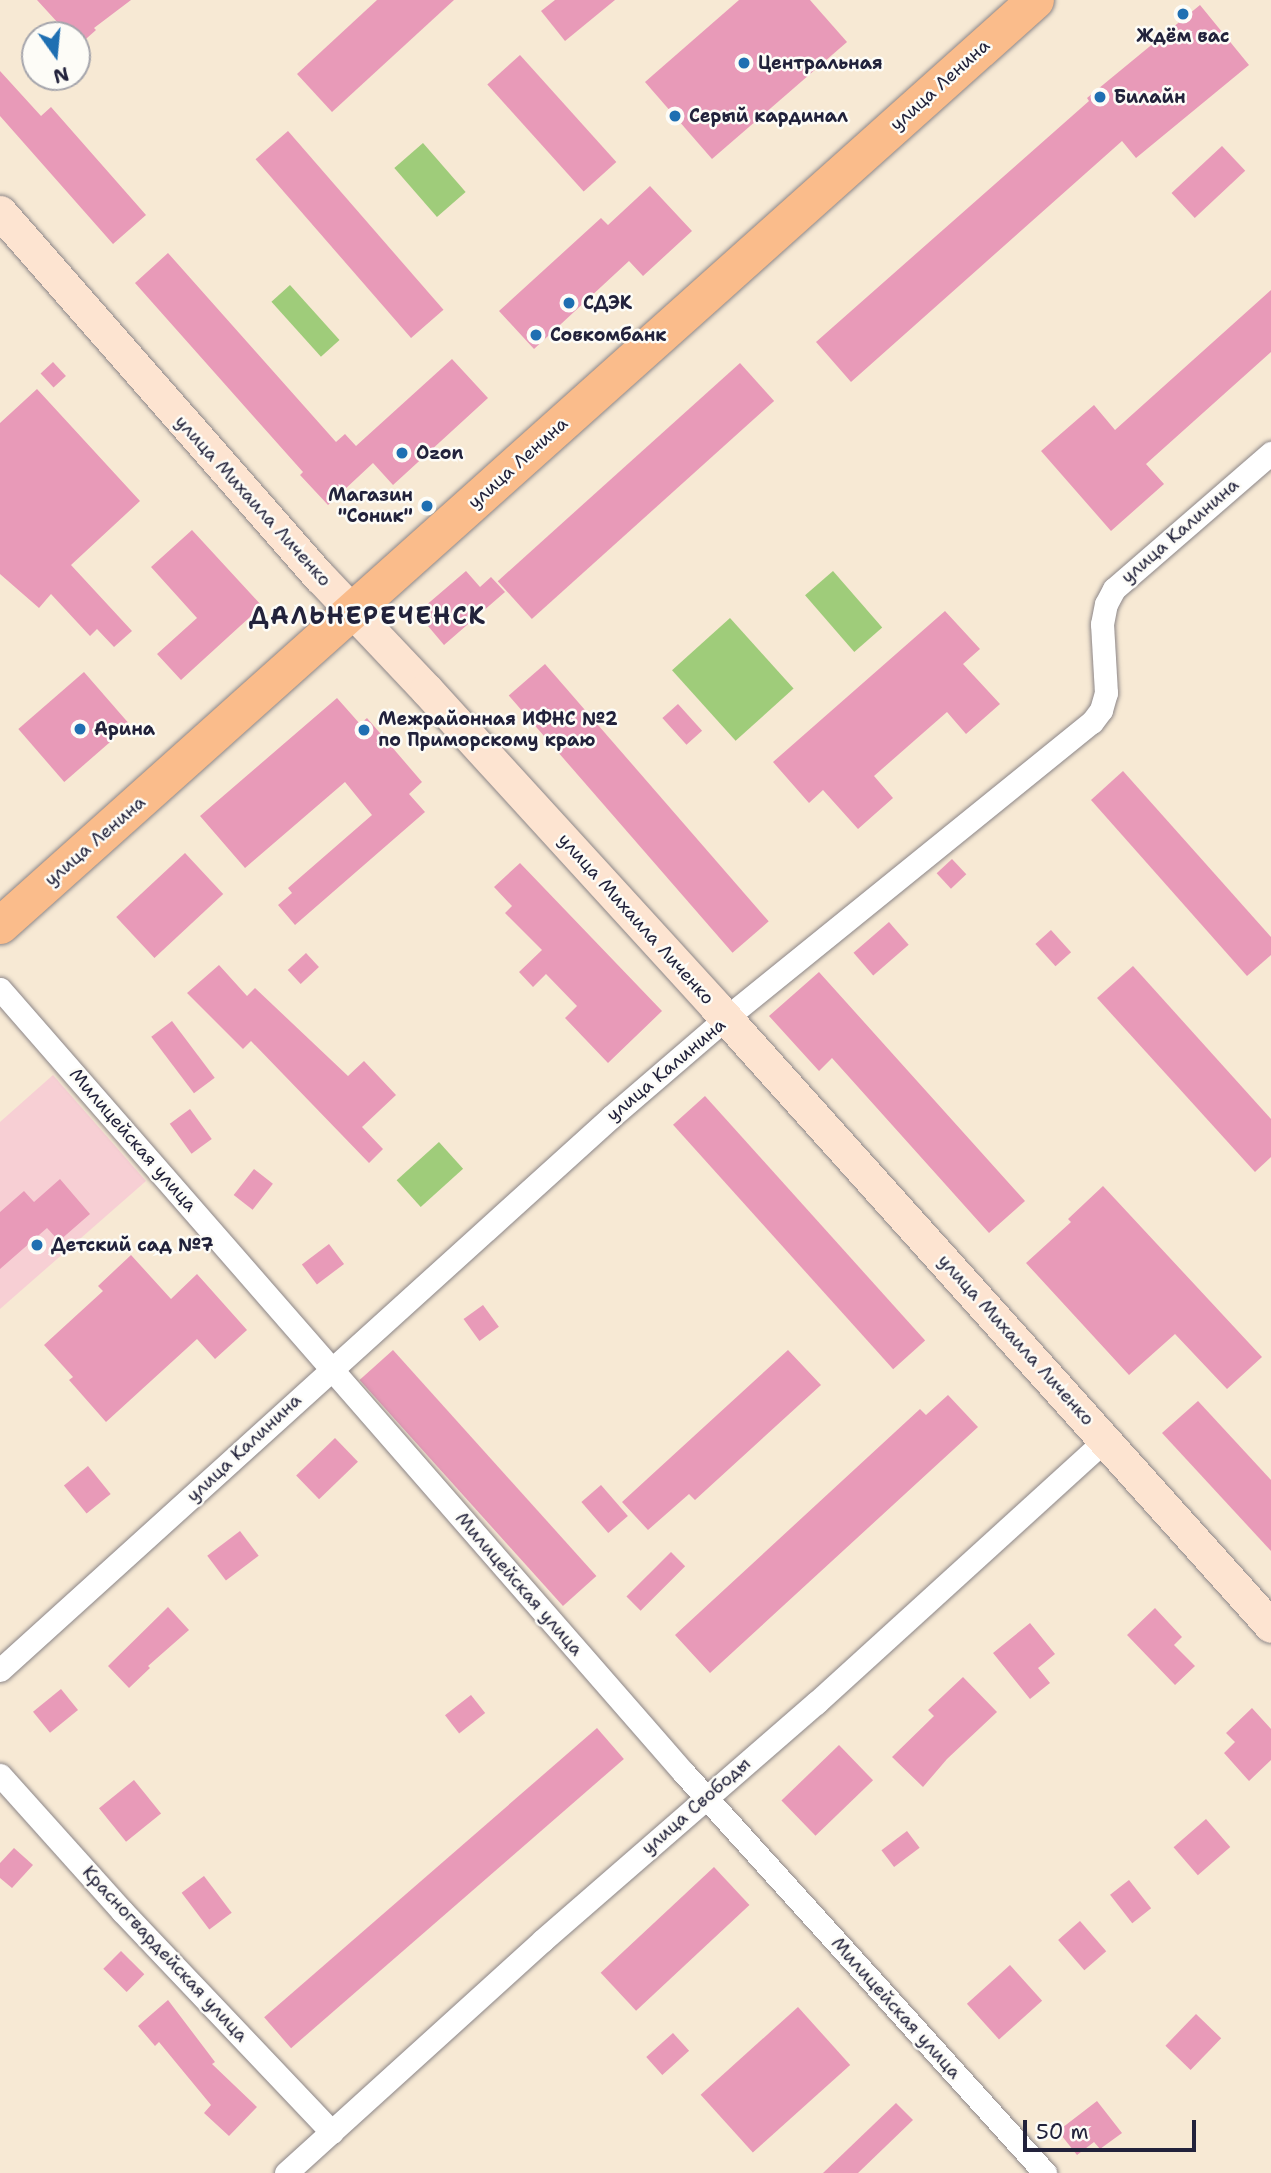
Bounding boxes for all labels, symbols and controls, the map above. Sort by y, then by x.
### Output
marker: Ждём вас [1175,6,1191,22]
north arrow [21,21,91,91]
place label: Ждём вас [1136,25,1230,47]
street label: улица Ленина [886,35,994,135]
place label: Центральная [758,52,883,74]
marker: Центральная [736,55,752,71]
text: N [51,61,72,89]
place label: Билайн [1114,86,1186,108]
marker: Билайн [1092,89,1108,105]
place label: Серый кардинал [689,105,848,127]
marker: Серый кардинал [667,108,683,124]
place label: СДЭК [583,292,632,314]
marker: СДЭК [561,295,577,311]
place label: Совкомбанк [550,324,667,346]
marker: Совкомбанк [528,327,544,343]
street label: улица Михаила Личенко [170,411,336,591]
street label: улица Ленина [464,413,572,513]
place label: Ozon [416,442,463,464]
marker: Ozon [394,445,410,461]
street label: улица Калинина [1117,474,1243,588]
place label: Магазин "Соник" [328,485,413,528]
marker: Магазин "Соник" [419,498,435,514]
district label: ДАЛЬНЕРЕЧЕНСК [251,603,485,631]
place label: Межрайонная ИФНС №2 по Приморскому краю [378,709,617,752]
place label: Арина [94,718,155,740]
marker: Арина [72,721,88,737]
marker: Межрайонная ИФНС №2 по Приморскому краю [356,722,372,738]
street label: улица Ленина [40,791,150,891]
street label: улица Михаила Личенко [553,829,719,1009]
street label: улица Калинина [602,1014,730,1126]
street label: Милицейская улица [65,1064,201,1216]
place label: Детский сад №7 [51,1234,213,1256]
marker: Детский сад №7 [29,1237,45,1253]
street label: улица Михаила Личенко [933,1250,1099,1430]
street label: улица Калинина [182,1389,306,1507]
street label: Милицейская улица [451,1508,587,1660]
street label: улица Свободы [637,1753,755,1859]
street label: Красногвардейская улица [78,1862,252,2046]
street label: Милицейская улица [827,1933,965,2083]
scale bar [1026,2106,1199,2150]
text: 50 m [1036,2118,1089,2146]

